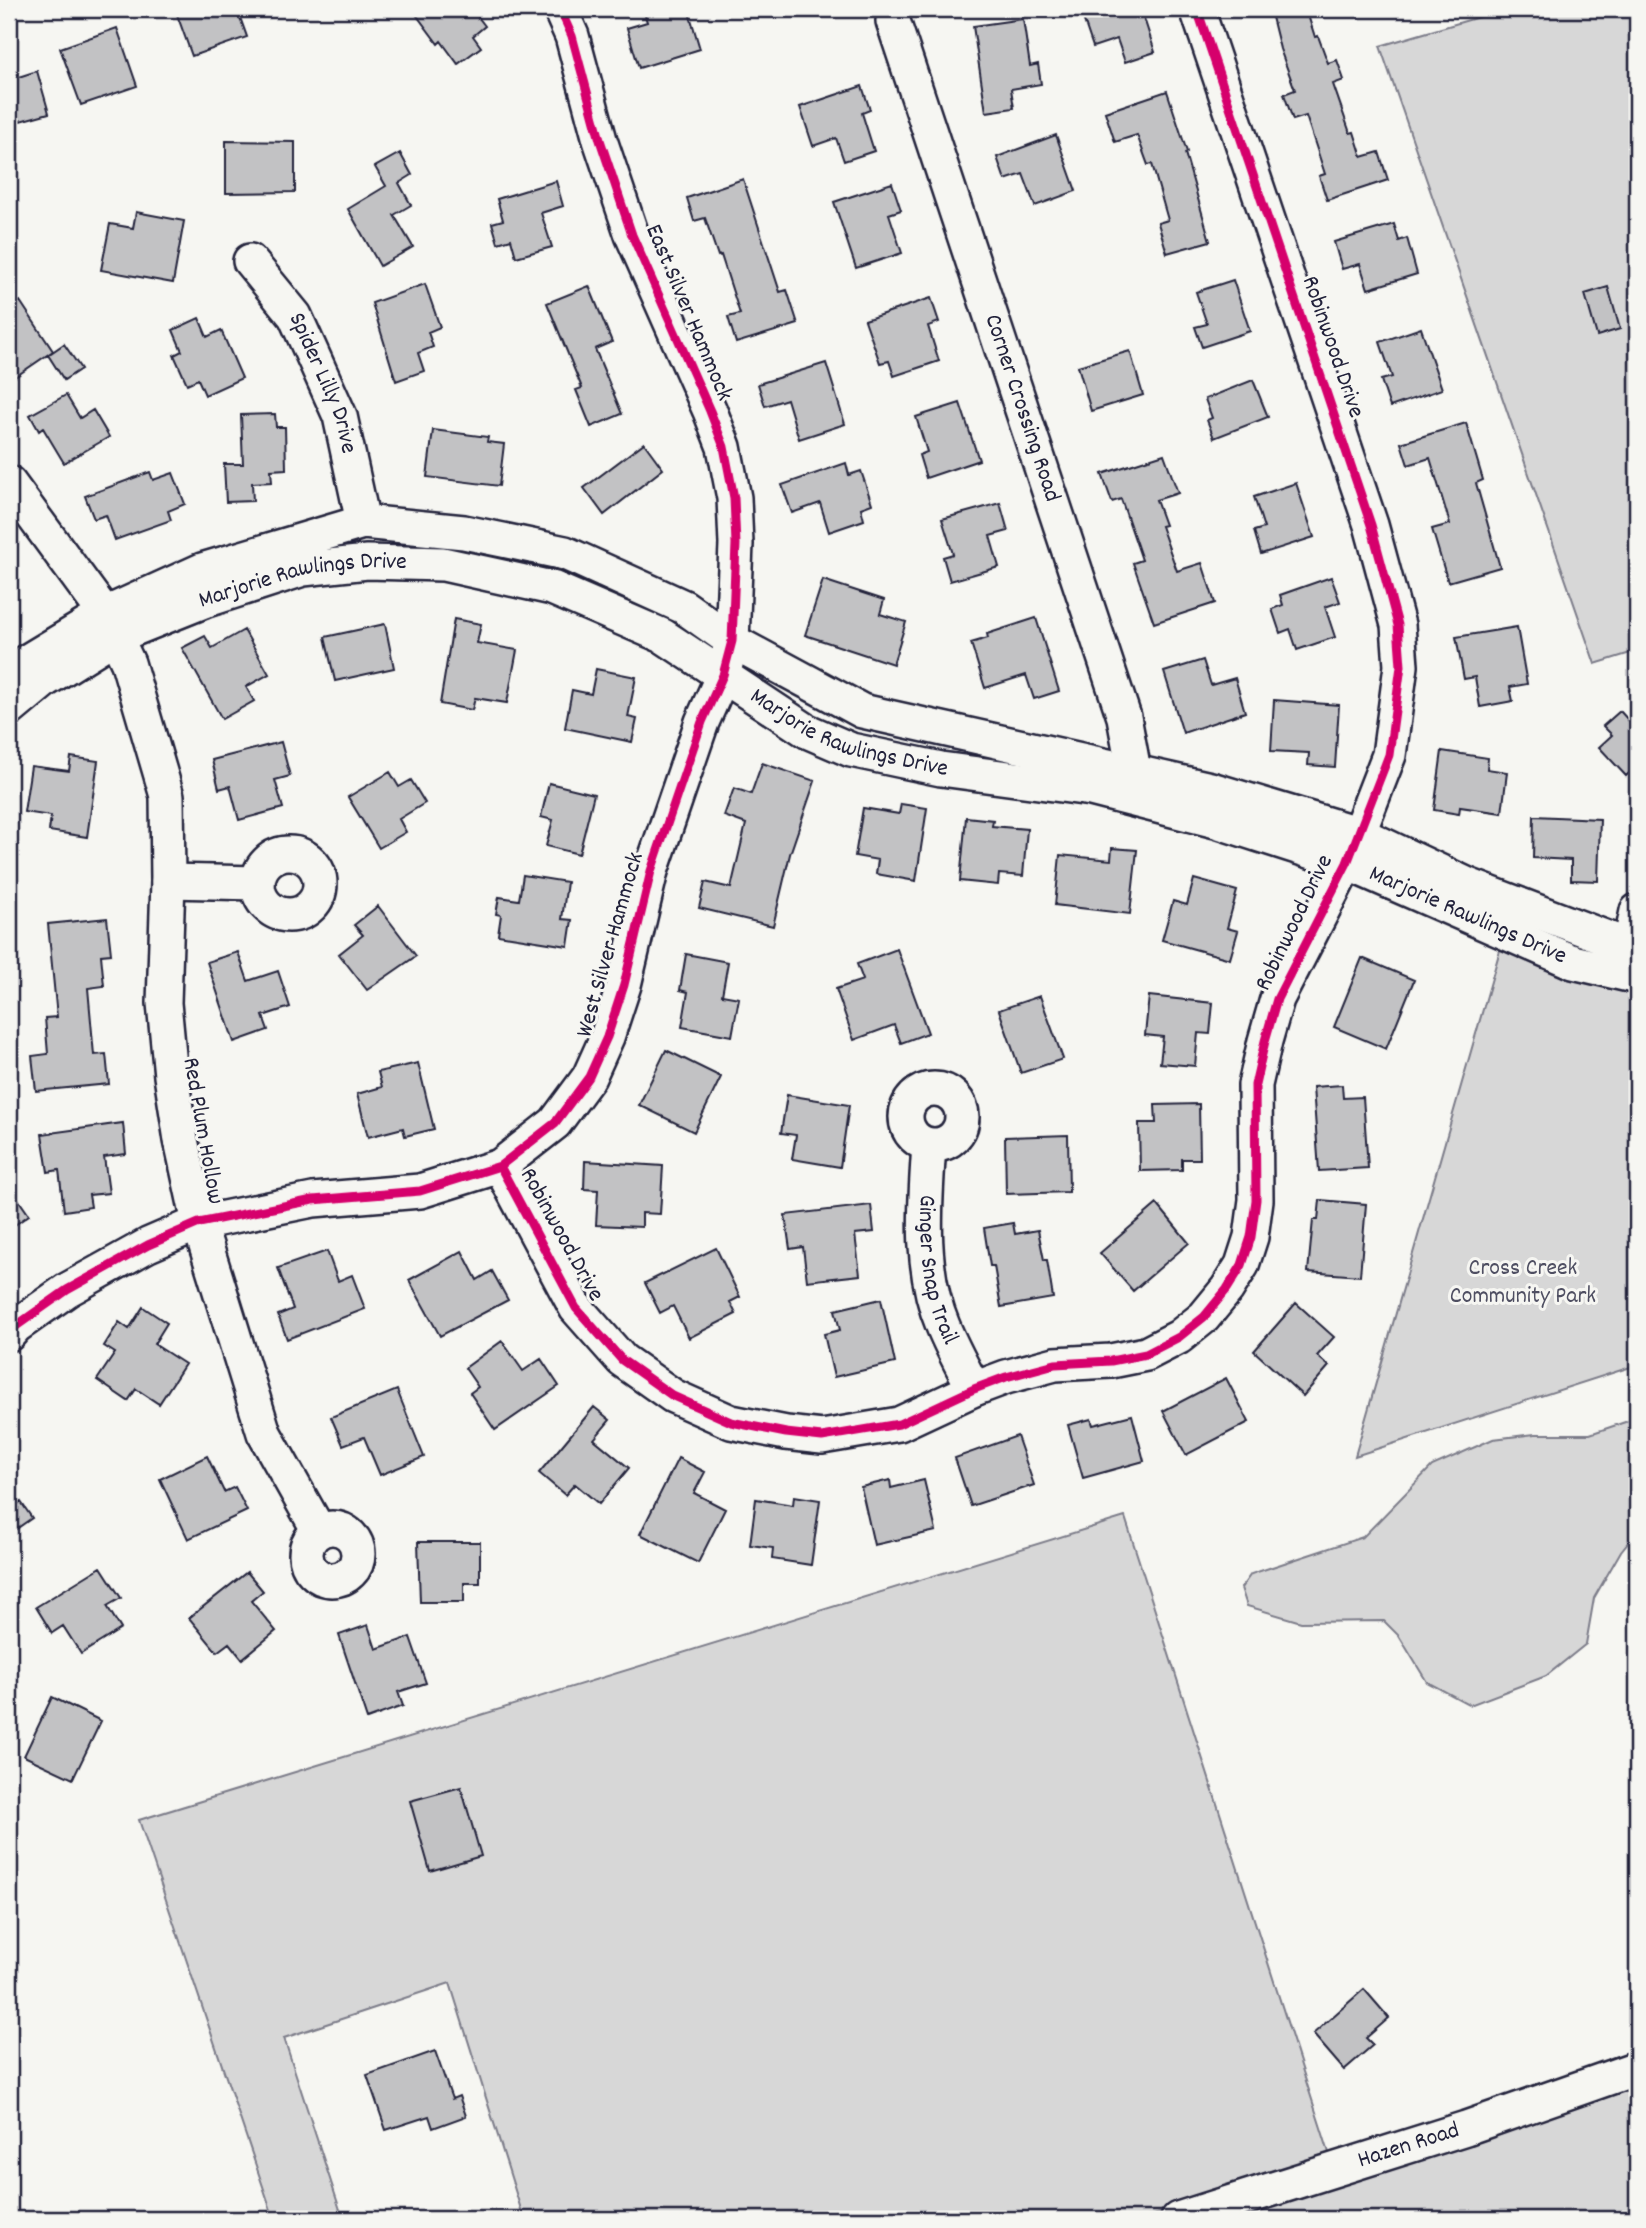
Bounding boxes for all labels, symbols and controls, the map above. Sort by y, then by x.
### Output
street label: East Silver Hammock [635,219,741,407]
street label: Robinwood Drive [1292,271,1372,423]
street label: Spider Lilly Drive [279,307,365,457]
street label: Corner Crossing Road [975,310,1068,506]
street label: Marjorie Rawlings Drive [195,544,407,619]
street label: Marjorie Rawlings Drive [743,680,950,787]
street label: West Silver Hammock [568,848,654,1042]
street label: Robinwood Drive [1247,849,1343,997]
street label: Marjorie Rawlings Drive [1363,858,1572,974]
street label: Red Plum Hollow [172,1055,232,1207]
street label: Robinwood Drive [510,1162,612,1308]
street label: Ginger Snap Trail [908,1194,966,1351]
park label: Cross Creek Community Park [1450,1252,1596,1314]
street label: Hazen Road [1354,2114,1464,2178]

